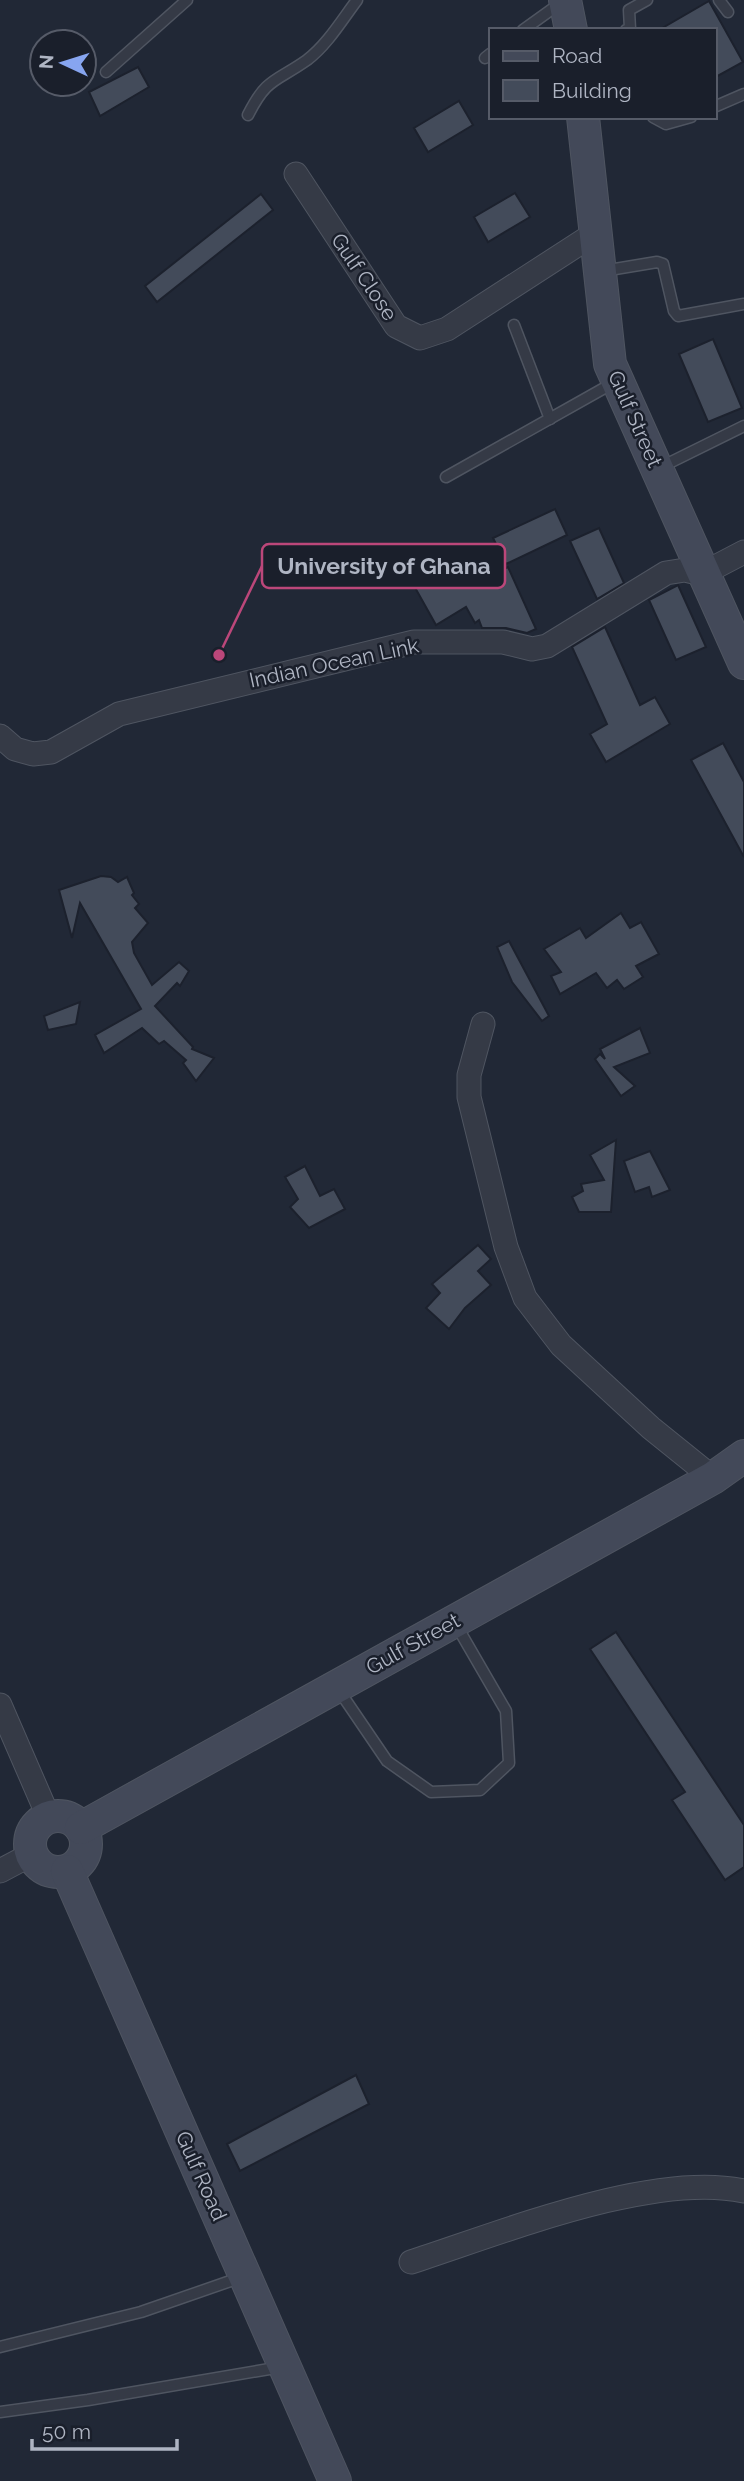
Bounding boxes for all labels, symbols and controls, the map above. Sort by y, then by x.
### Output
north arrow [28,28,98,98]
legend [489,28,716,119]
text: Road [552,43,602,68]
text: N [35,54,58,70]
text: Building [552,78,632,103]
street label: Gulf Close [326,228,403,325]
street label: Gulf Street [603,367,668,471]
callout: University of Ghana [262,544,505,588]
text: University of Ghana [277,552,491,579]
street label: Indian Ocean Link [247,632,421,693]
street label: Gulf Street [362,1608,464,1680]
street label: Gulf Road [171,2127,232,2224]
scale bar [32,2408,177,2452]
text: 50 m [42,2419,91,2444]

